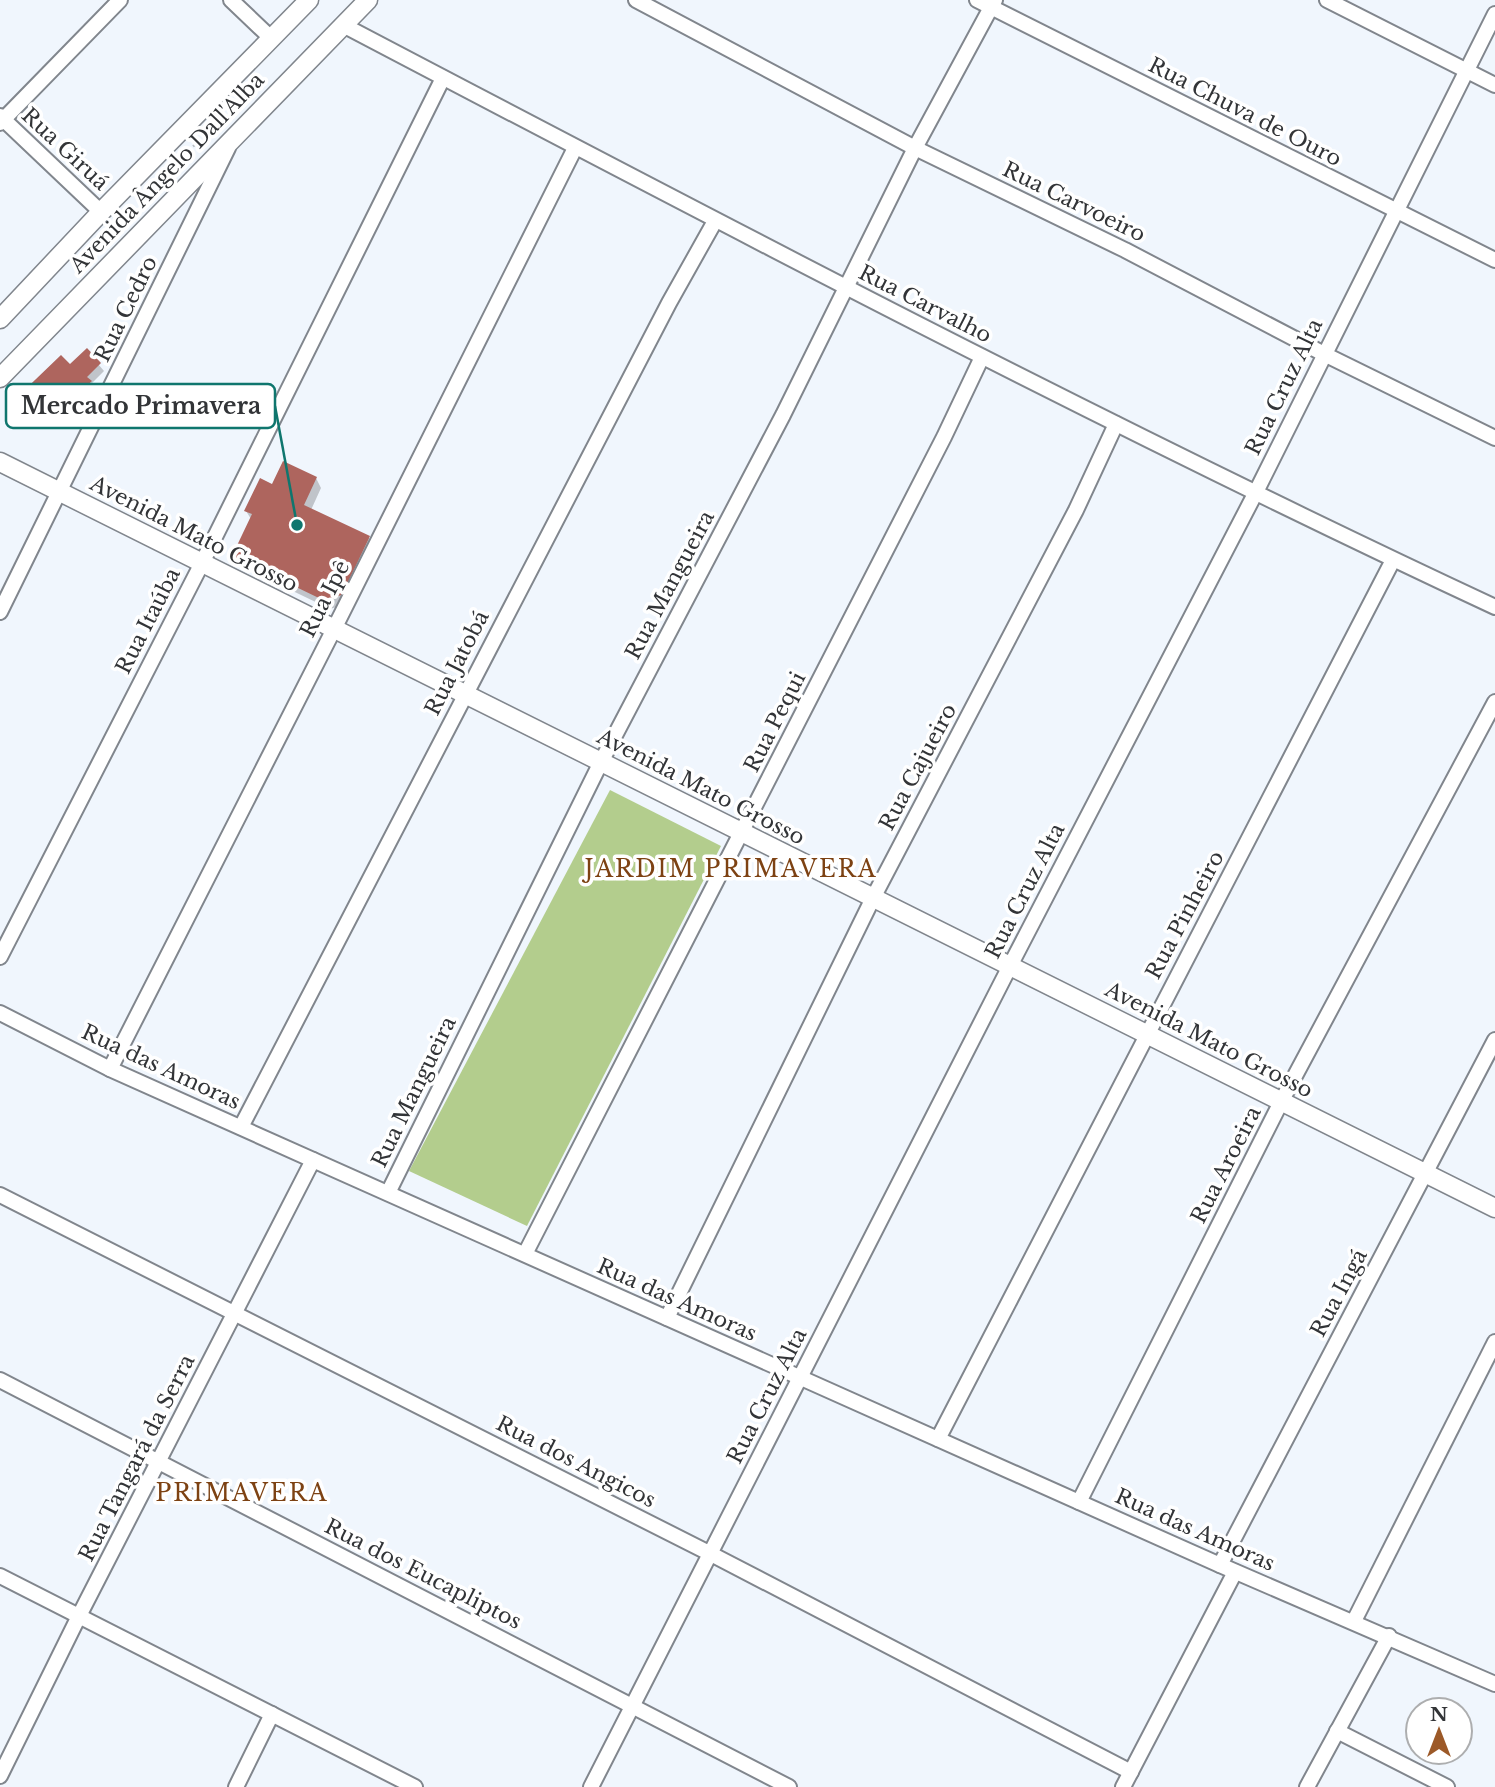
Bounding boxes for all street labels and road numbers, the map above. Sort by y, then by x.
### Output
street label: Rua Chuva de Ouro [1144,52,1346,172]
street label: Avenida Ângelo Dall'Alba [64,67,270,279]
street label: Rua Giruá [16,102,114,196]
street label: Rua Carvoeiro [998,156,1150,248]
street label: Rua Cedro [89,252,163,366]
street label: Rua Carvalho [854,259,996,349]
street label: Rua Cruz Alta [1240,314,1328,459]
street label: Avenida Mato Grosso [85,470,302,598]
street label: Rua Mangueira [620,506,720,664]
street label: Rua Ipê [295,556,355,642]
street label: Rua Itaúba [110,563,186,678]
street label: Rua Jatobá [419,606,495,720]
street label: Rua Pequi [739,668,811,776]
street label: Rua Cajueiro [874,699,962,835]
street label: Avenida Mato Grosso [592,723,809,851]
street label: Rua Cruz Alta [980,819,1070,963]
street label: Rua Pinheiro [1140,847,1230,983]
street label: Avenida Mato Grosso [1100,976,1317,1104]
street label: Rua Mangueira [366,1012,462,1172]
street label: Rua das Amoras [77,1019,245,1115]
street label: Rua Aroeira [1185,1102,1267,1228]
street label: Rua Ingá [1305,1244,1373,1341]
street label: Rua das Amoras [593,1253,761,1347]
street label: Rua Cruz Alta [722,1324,812,1468]
street label: Rua Tangará da Serra [74,1350,201,1566]
street label: Rua dos Angicos [492,1411,660,1513]
street label: Rua das Amoras [1111,1483,1279,1577]
street label: Rua dos Eucapliptos [320,1513,526,1635]

